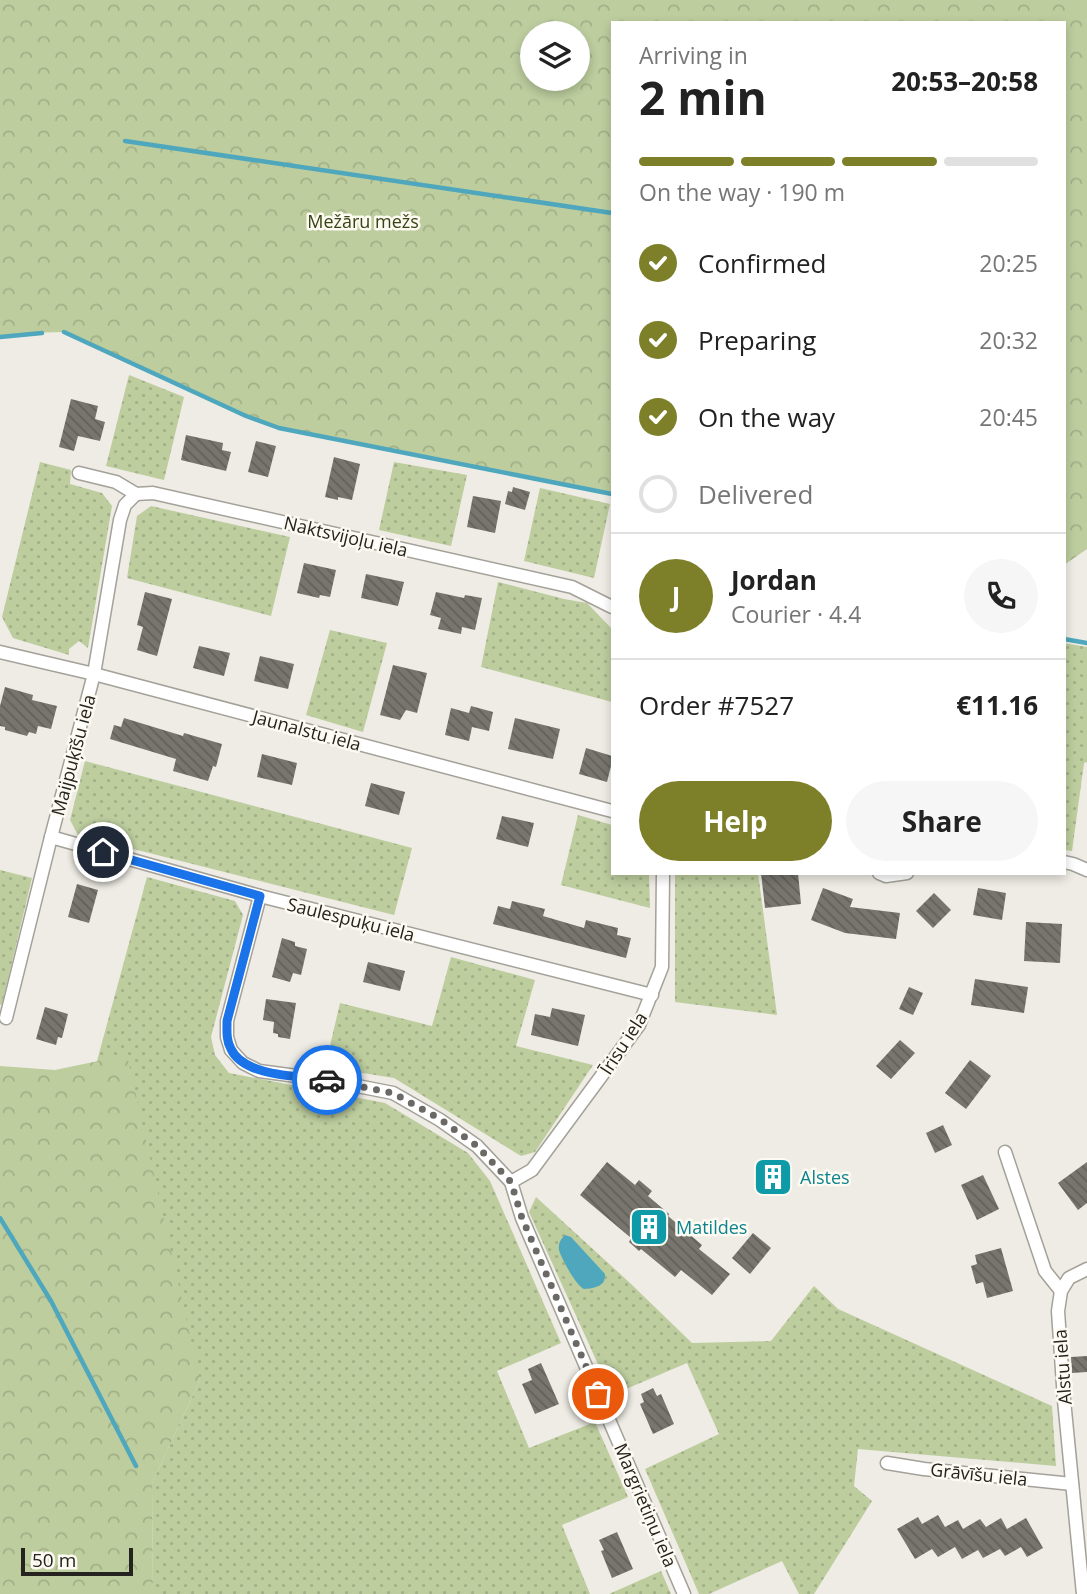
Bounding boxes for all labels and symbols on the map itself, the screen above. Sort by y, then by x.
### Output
park label: Mežāru mežs [307,209,419,233]
street label: Naktsvijoļu iela [282,510,410,562]
street label: Maijpuķīšu iela [45,692,101,818]
street label: Jaunalstu iela [248,703,364,756]
pin [73,822,133,882]
street label: Saulespuķu iela [285,892,417,946]
street label: Īrisu iela [593,1007,652,1080]
courier [292,1045,362,1115]
building icon: Alstes [752,1156,794,1198]
place label: Alstes [800,1165,850,1189]
building icon: Matildes [628,1206,670,1248]
place label: Matildes [676,1215,747,1239]
street label: Alstu iela [1047,1328,1077,1406]
pin [568,1364,628,1424]
street label: Margrietiņu iela [609,1439,683,1571]
street label: Grāvīšu iela [929,1457,1029,1491]
scale bar [21,1545,133,1577]

